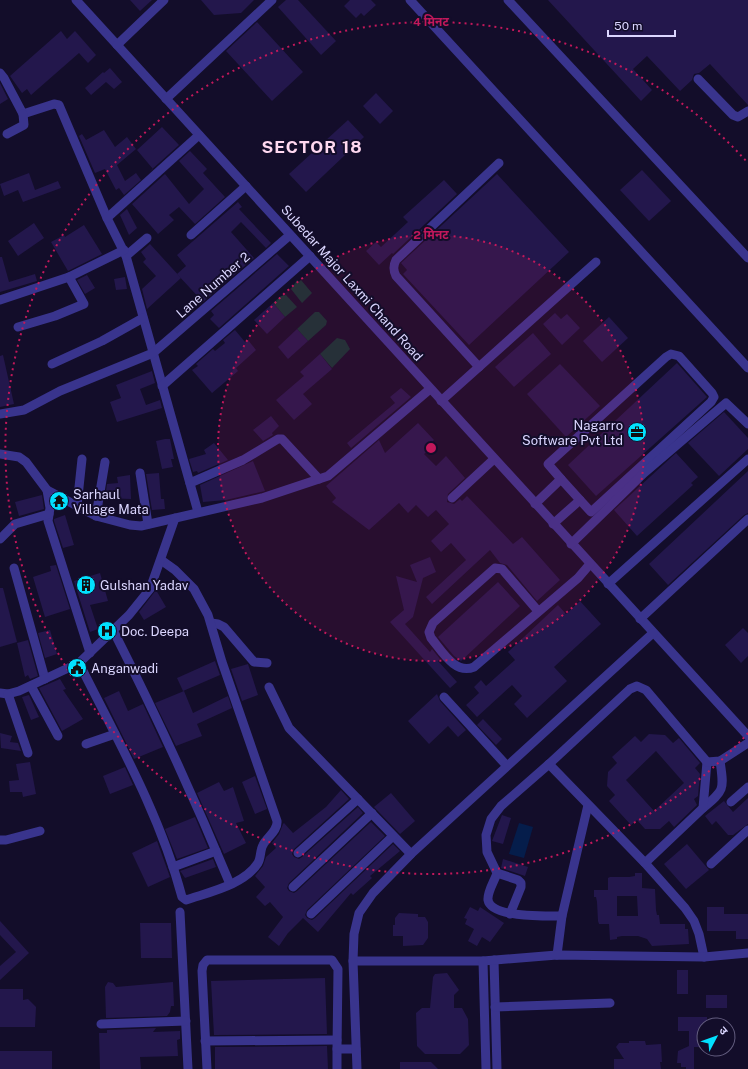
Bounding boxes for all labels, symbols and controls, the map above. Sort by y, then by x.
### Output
scale bar [608,12,675,38]
text: 4 मिनट [413,14,449,29]
text: 50 m [614,19,642,33]
district label: SECTOR 18 [261,137,363,157]
street label: Subedar Major Laxmi Chand Road [278,202,426,364]
text: 2 मिनट [413,227,449,242]
street label: Lane Number 2 [173,249,253,321]
place label: Nagarro Software Pvt Ltd [522,418,623,448]
office icon: Nagarro Software Pvt Ltd [626,421,648,443]
centre of rings [424,441,438,455]
place label: Sarhaul Village Mata [73,487,149,517]
temple icon: Sarhaul Village Mata [48,490,70,512]
building icon: Gulshan Yadav [75,574,97,596]
place label: Gulshan Yadav [100,578,189,593]
hospital icon: Doc. Deepa [96,620,118,642]
place label: Doc. Deepa [121,624,189,639]
public building icon: Anganwadi [66,657,88,679]
place label: Anganwadi [91,661,158,676]
north arrow [696,1017,736,1057]
text: उ [717,1024,731,1037]

